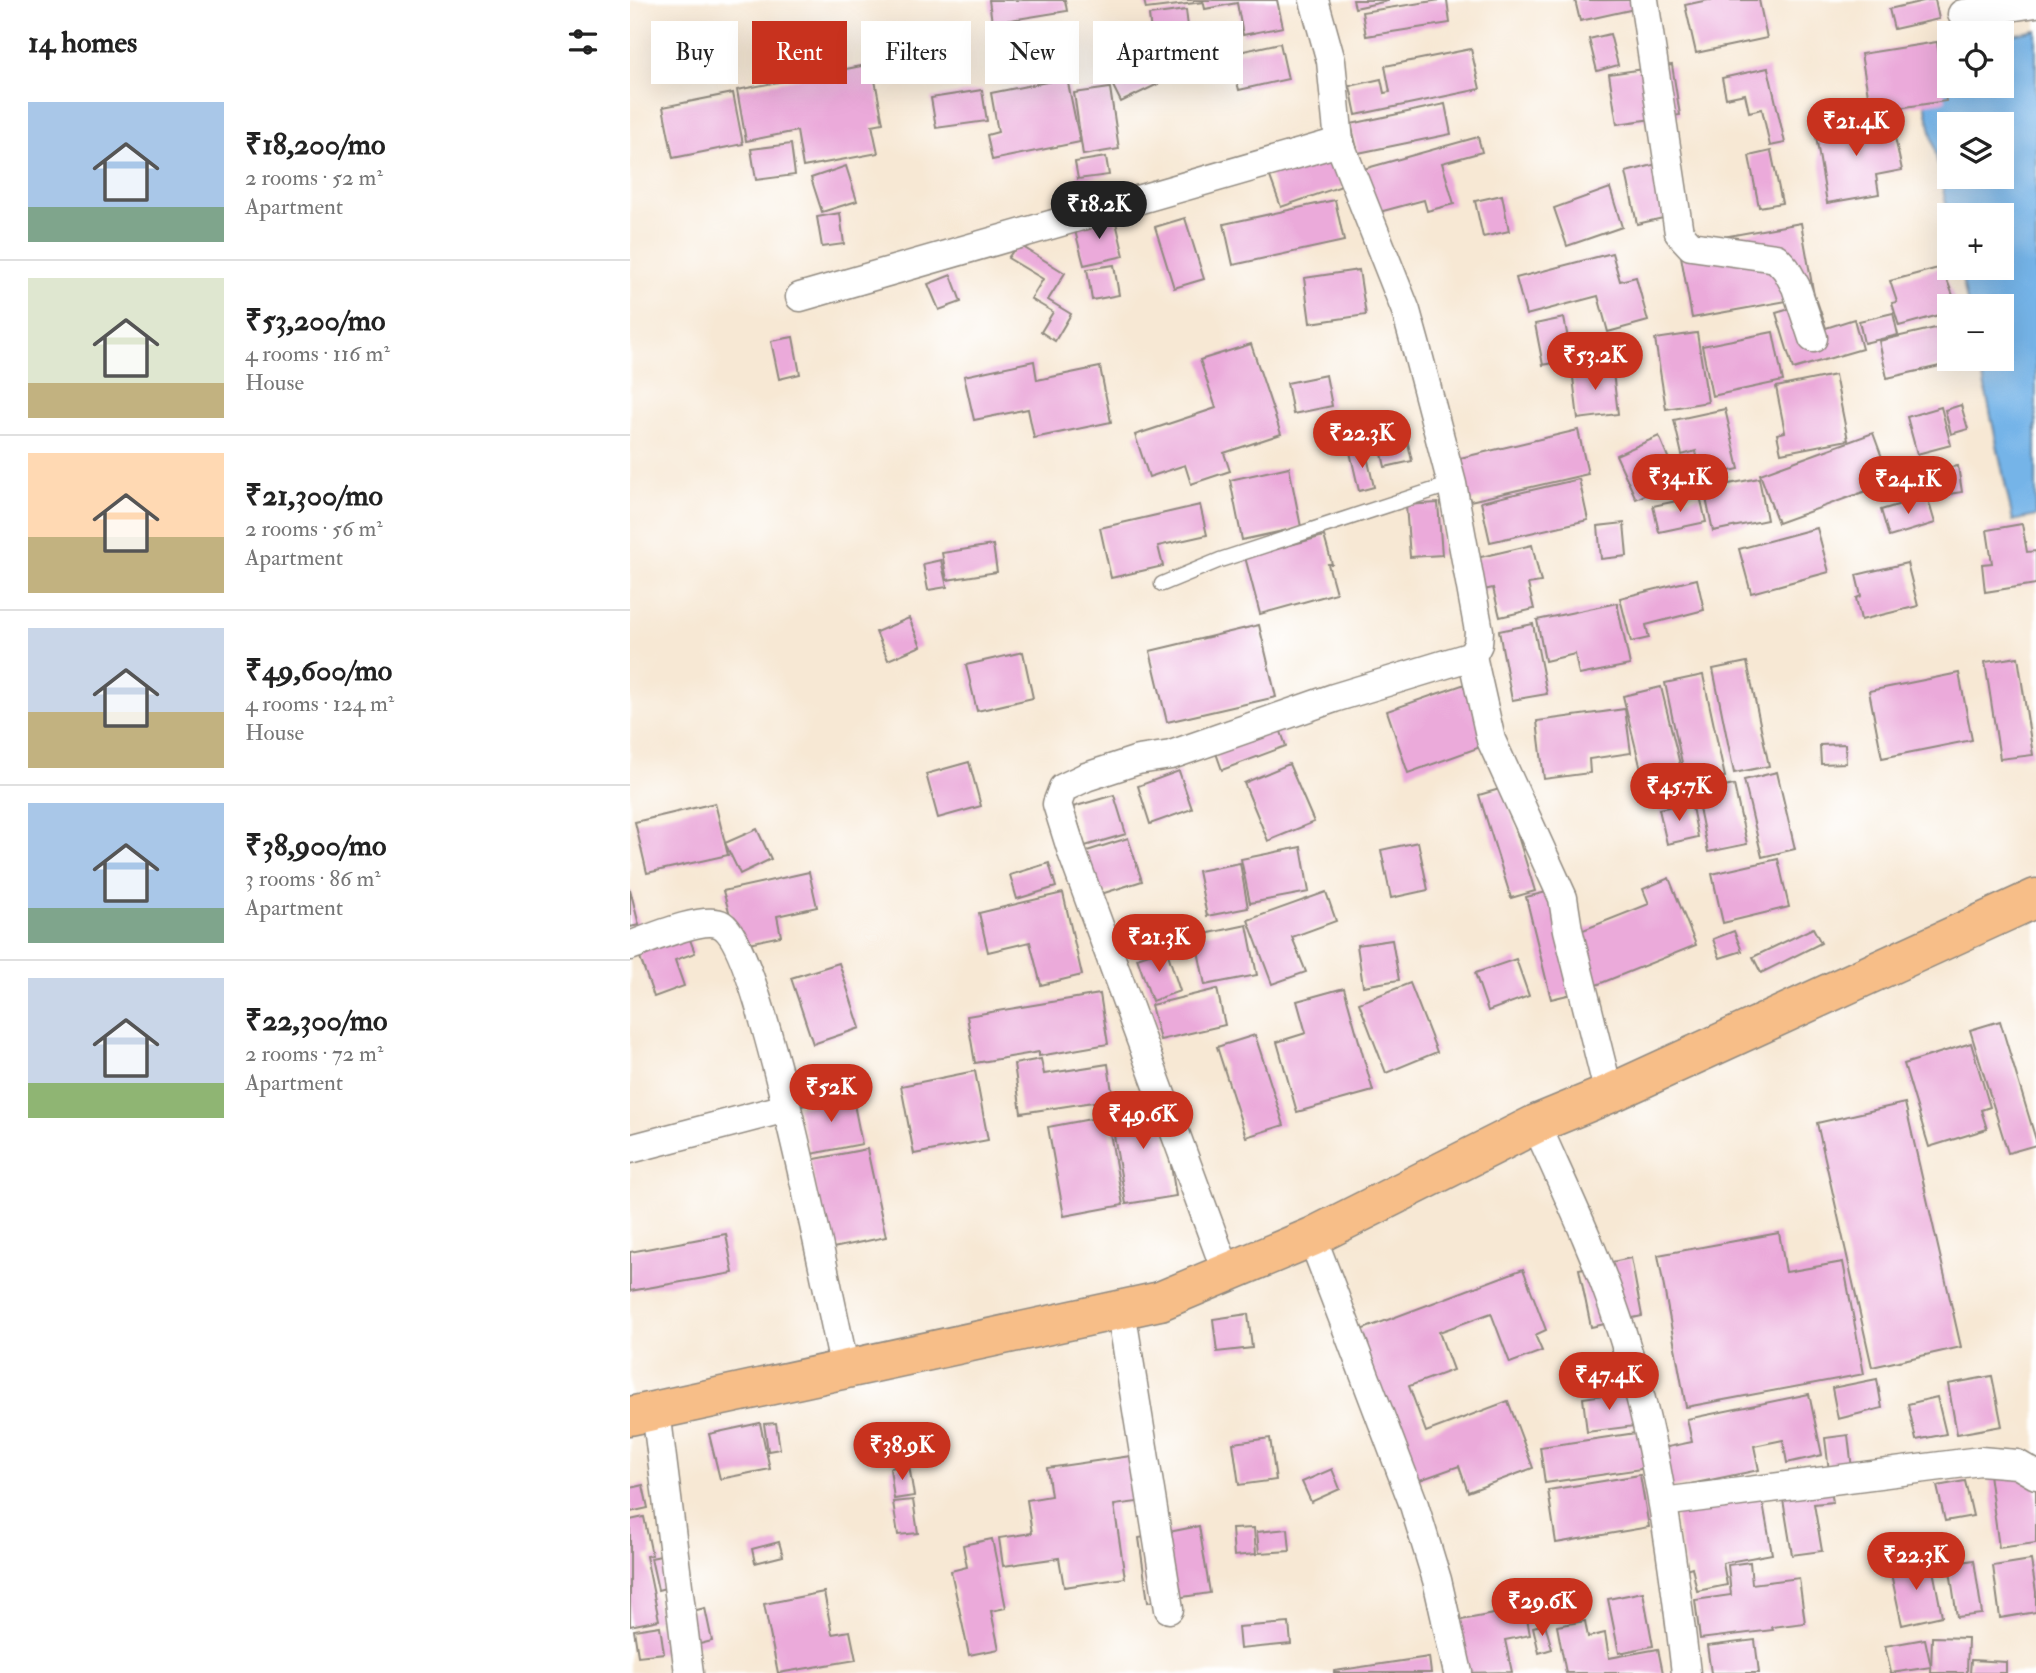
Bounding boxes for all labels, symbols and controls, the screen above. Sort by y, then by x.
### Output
chip: Buy [651,21,738,84]
chip: Rent [752,21,847,84]
chip: Filters [861,21,971,84]
chip: New [985,21,1079,84]
chip: Apartment [1093,21,1243,84]
map controls [1937,21,2014,371]
button: locate [1937,21,2014,98]
icon: filters [564,23,602,61]
text: 14 homes [28,24,137,61]
pin: ₹21.4K [1799,99,1913,158]
text: ₹21.4K [1823,106,1889,135]
button: layers [1937,112,2014,189]
text: ₹18,200/mo [245,126,385,163]
icon: home [84,130,168,214]
text: 2 rooms · 52 m² [245,163,383,192]
pin: ₹18.2K [1042,182,1156,241]
text: ₹18.2K [1067,189,1131,218]
text: Apartment [245,192,343,221]
button: + [1937,203,2014,280]
button: − [1937,294,2014,371]
text: ₹53,200/mo [245,302,385,339]
icon: home [84,306,168,390]
pin: ₹53.2K [1538,332,1652,392]
text: 4 rooms · 116 m² [245,339,390,368]
text: ₹53.2K [1563,340,1627,369]
text: House [245,368,304,397]
pin: ₹22.3K [1305,410,1419,470]
text: ₹22.3K [1329,418,1395,447]
pin: ₹34.1K [1623,454,1737,514]
pin: ₹24.1K [1851,456,1965,516]
text: ₹34.1K [1648,462,1712,491]
text: ₹24.1K [1875,464,1941,493]
text: ₹21,300/mo [245,477,383,514]
icon: home [84,481,168,565]
text: 2 rooms · 56 m² [245,514,383,543]
text: Apartment [245,543,343,572]
text: ₹49,600/mo [245,652,392,689]
icon: home [84,656,168,740]
text: 4 rooms · 124 m² [245,689,394,718]
text: House [245,718,304,747]
pin: ₹45.7K [1622,764,1736,823]
text: ₹45.7K [1646,771,1712,800]
text: ₹38,900/mo [245,827,386,864]
icon: home [84,831,168,915]
text: 3 rooms · 86 m² [245,864,381,893]
text: Apartment [245,893,343,922]
pin: ₹21.3K [1102,914,1216,974]
text: ₹21.3K [1128,922,1190,951]
text: ₹22,300/mo [245,1002,387,1039]
icon: home [84,1006,168,1090]
text: 2 rooms · 72 m² [245,1039,383,1068]
pin: ₹52K [790,1064,872,1124]
text: Apartment [245,1068,343,1097]
text: ₹52K [806,1072,856,1101]
pin: ₹49.6K [1086,1092,1200,1151]
text: ₹49.6K [1108,1099,1178,1128]
pin: ₹47.4K [1552,1352,1666,1412]
text: ₹47.4K [1575,1360,1643,1389]
pin: ₹38.9K [845,1422,959,1482]
text: ₹38.9K [869,1430,935,1459]
pin: ₹22.3K [1859,1532,1973,1592]
text: ₹22.3K [1883,1540,1949,1569]
pin: ₹29.6K [1485,1578,1599,1638]
text: ₹29.6K [1508,1586,1576,1615]

